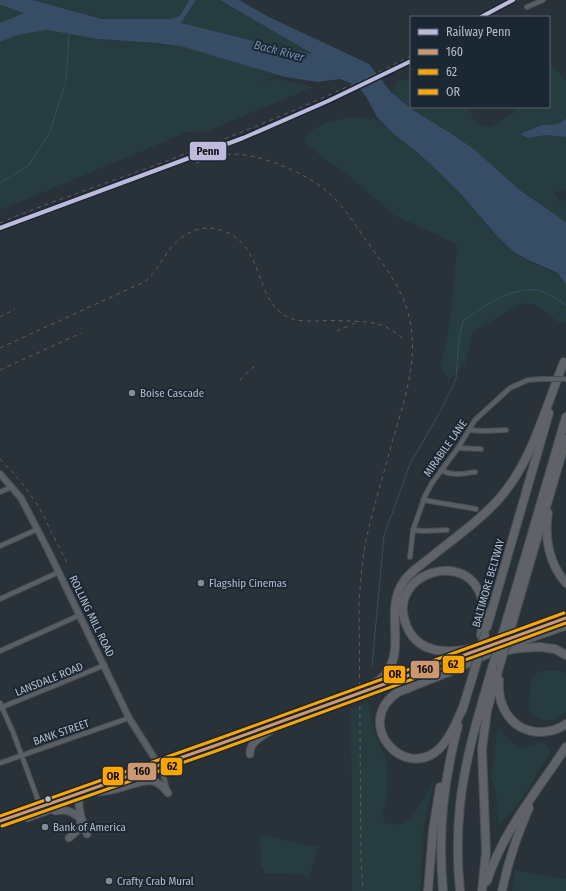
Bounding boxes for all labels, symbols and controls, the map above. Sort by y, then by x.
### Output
legend [410,16,550,108]
text: Railway Penn [446,25,511,39]
water label: Back River [252,38,306,65]
text: 160 [446,45,463,59]
text: 62 [446,65,457,79]
text: OR [446,85,461,99]
line badge: Penn [189,141,227,161]
text: Penn [197,145,220,158]
place label: Boise Cascade [140,387,204,400]
marker: Boise Cascade [127,388,137,398]
street label: MIRABILE LANE [421,417,470,479]
street label: BALTIMORE BELTWAY [470,537,507,629]
street label: ROLLING MILL ROAD [66,573,117,659]
place label: Flagship Cinemas [209,577,287,590]
marker: Flagship Cinemas [196,578,206,588]
line badge: 62 [442,655,465,674]
text: 62 [448,658,458,671]
street label: LANSDALE ROAD [13,660,85,699]
line badge: 160 [410,660,440,679]
text: 160 [417,663,433,676]
line badge: OR [383,665,406,684]
text: OR [388,668,402,681]
street label: BANK STREET [31,717,92,748]
line badge: 62 [160,757,183,776]
text: 62 [167,760,177,773]
line badge: 160 [127,762,157,781]
text: 160 [134,765,150,778]
line badge: OR [102,766,124,786]
text: OR [106,770,120,783]
unlabelled marker [43,794,53,804]
place label: Bank of America [53,821,126,834]
marker: Bank of America [40,822,50,832]
place label: Crafty Crab Mural [117,875,194,888]
marker: Crafty Crab Mural [104,876,114,886]

